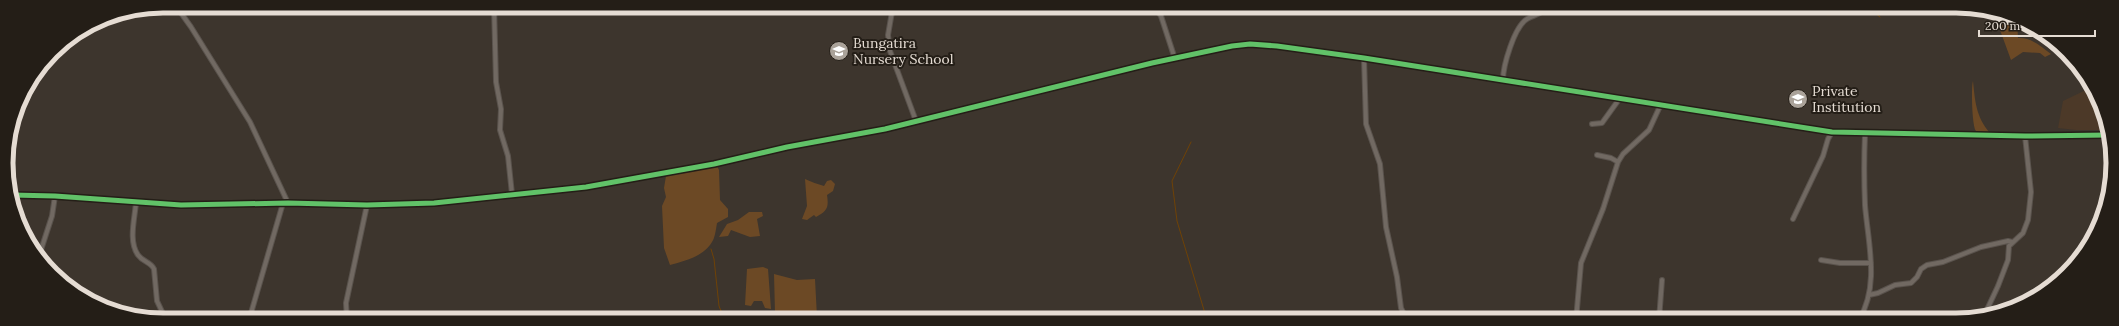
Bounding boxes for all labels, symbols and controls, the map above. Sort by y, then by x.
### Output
scale bar [1979,12,2095,38]
text: 200 m [1985,18,2021,33]
place label: Bungatira Nursery School [853,34,954,68]
school or university icon: Bungatira Nursery School [828,40,850,62]
place label: Private Institution [1812,82,1881,116]
school or university icon: Private Institution [1787,88,1809,110]

